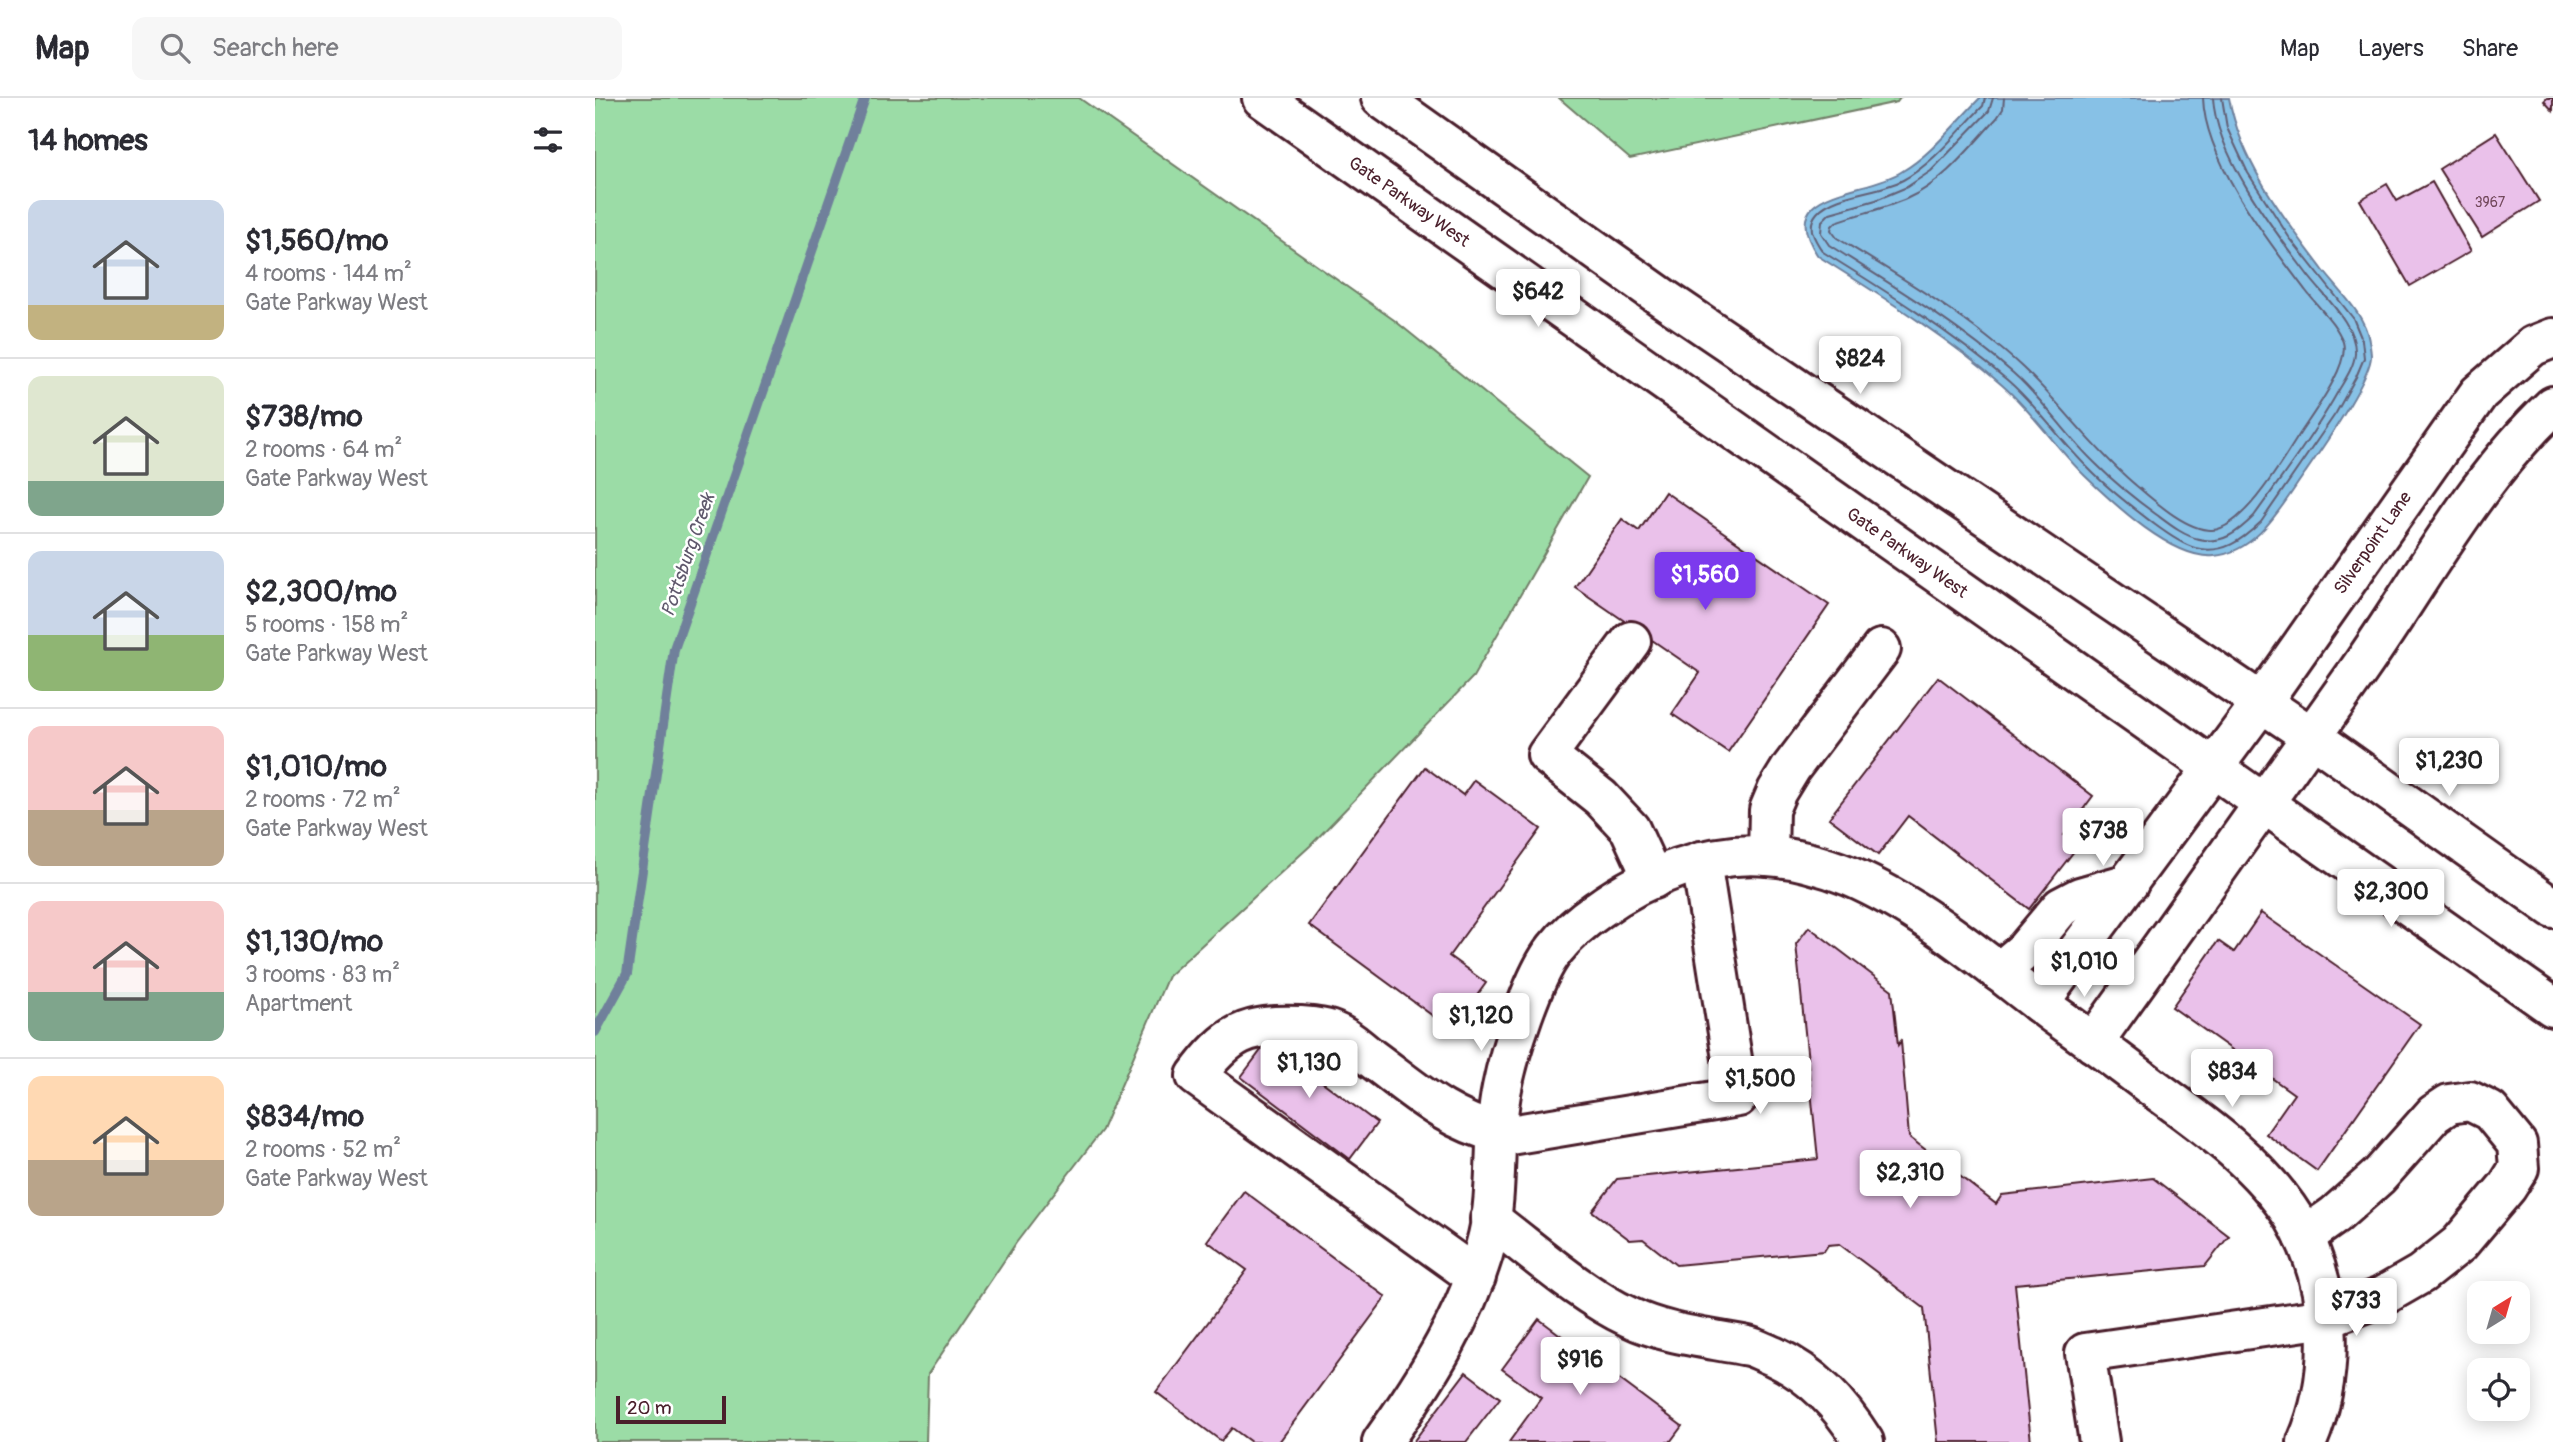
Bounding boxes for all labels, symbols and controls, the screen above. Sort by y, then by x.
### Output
search box [132,17,622,80]
text: Map [35,28,90,69]
icon: search [156,29,194,67]
text: Search here [212,32,339,64]
text: Map [2280,34,2320,63]
text: Layers [2358,34,2424,63]
text: Share [2462,34,2518,63]
icon: filters [529,121,567,159]
text: 14 homes [28,122,148,159]
street label: Gate Parkway West [1344,152,1475,253]
house number: 3967 [2475,194,2506,211]
text: $1,560/mo [245,222,388,259]
icon: home [84,228,168,312]
text: 4 rooms · 144 m² [245,259,412,288]
pin: $642 [1497,270,1579,329]
text: $642 [1512,277,1564,306]
text: Gate Parkway West [245,288,428,317]
pin: $824 [1819,336,1901,396]
text: $824 [1835,344,1885,373]
text: $738/mo [245,398,363,435]
icon: home [84,404,168,488]
text: 2 rooms · 64 m² [245,435,402,464]
text: Gate Parkway West [245,464,428,493]
street label: Silverpoint Lane [2329,487,2417,599]
water label: Pottsburg Creek [656,488,721,620]
street label: Gate Parkway West [1842,503,1973,604]
pin: $1,560 [1648,552,1762,612]
text: $1,560 [1671,560,1739,589]
text: $2,300/mo [245,573,397,610]
icon: home [84,579,168,663]
text: 5 rooms · 158 m² [245,610,408,639]
text: Gate Parkway West [245,639,428,668]
pin: $1,230 [2392,738,2506,798]
text: $1,230 [2415,746,2483,775]
text: $1,010/mo [245,748,387,785]
icon: home [84,754,168,838]
text: 2 rooms · 72 m² [245,785,401,814]
pin: $738 [2062,808,2144,868]
text: Gate Parkway West [245,814,428,843]
text: $738 [2078,816,2128,845]
pin: $2,300 [2334,870,2448,929]
text: $2,300 [2353,877,2429,906]
text: $1,130/mo [245,923,383,960]
icon: home [84,929,168,1013]
pin: $1,010 [2027,940,2141,999]
text: $1,010 [2050,947,2118,976]
text: 3 rooms · 83 m² [245,960,400,989]
text: Apartment [245,989,352,1018]
pin: $1,120 [1424,993,1538,1053]
text: $1,120 [1449,1001,1513,1030]
pin: $1,130 [1252,1040,1366,1100]
text: $1,130 [1277,1048,1341,1077]
pin: $834 [2191,1049,2273,1109]
pin: $1,500 [1703,1056,1817,1116]
text: $834 [2207,1057,2257,1086]
text: $1,500 [1724,1064,1796,1093]
text: $834/mo [245,1098,364,1135]
icon: home [84,1104,168,1188]
text: 2 rooms · 52 m² [245,1135,401,1164]
pin: $2,310 [1853,1150,1967,1210]
text: $2,310 [1876,1158,1944,1187]
text: Gate Parkway West [245,1164,428,1193]
pin: $733 [2315,1278,2397,1338]
north arrow [2467,1281,2531,1344]
map controls [2467,1281,2530,1421]
text: $733 [2331,1286,2381,1315]
pin: $916 [1539,1338,1621,1397]
text: $916 [1557,1345,1603,1374]
button: locate [2467,1358,2530,1421]
scale bar [616,1393,726,1425]
text: 20 m [627,1396,672,1420]

